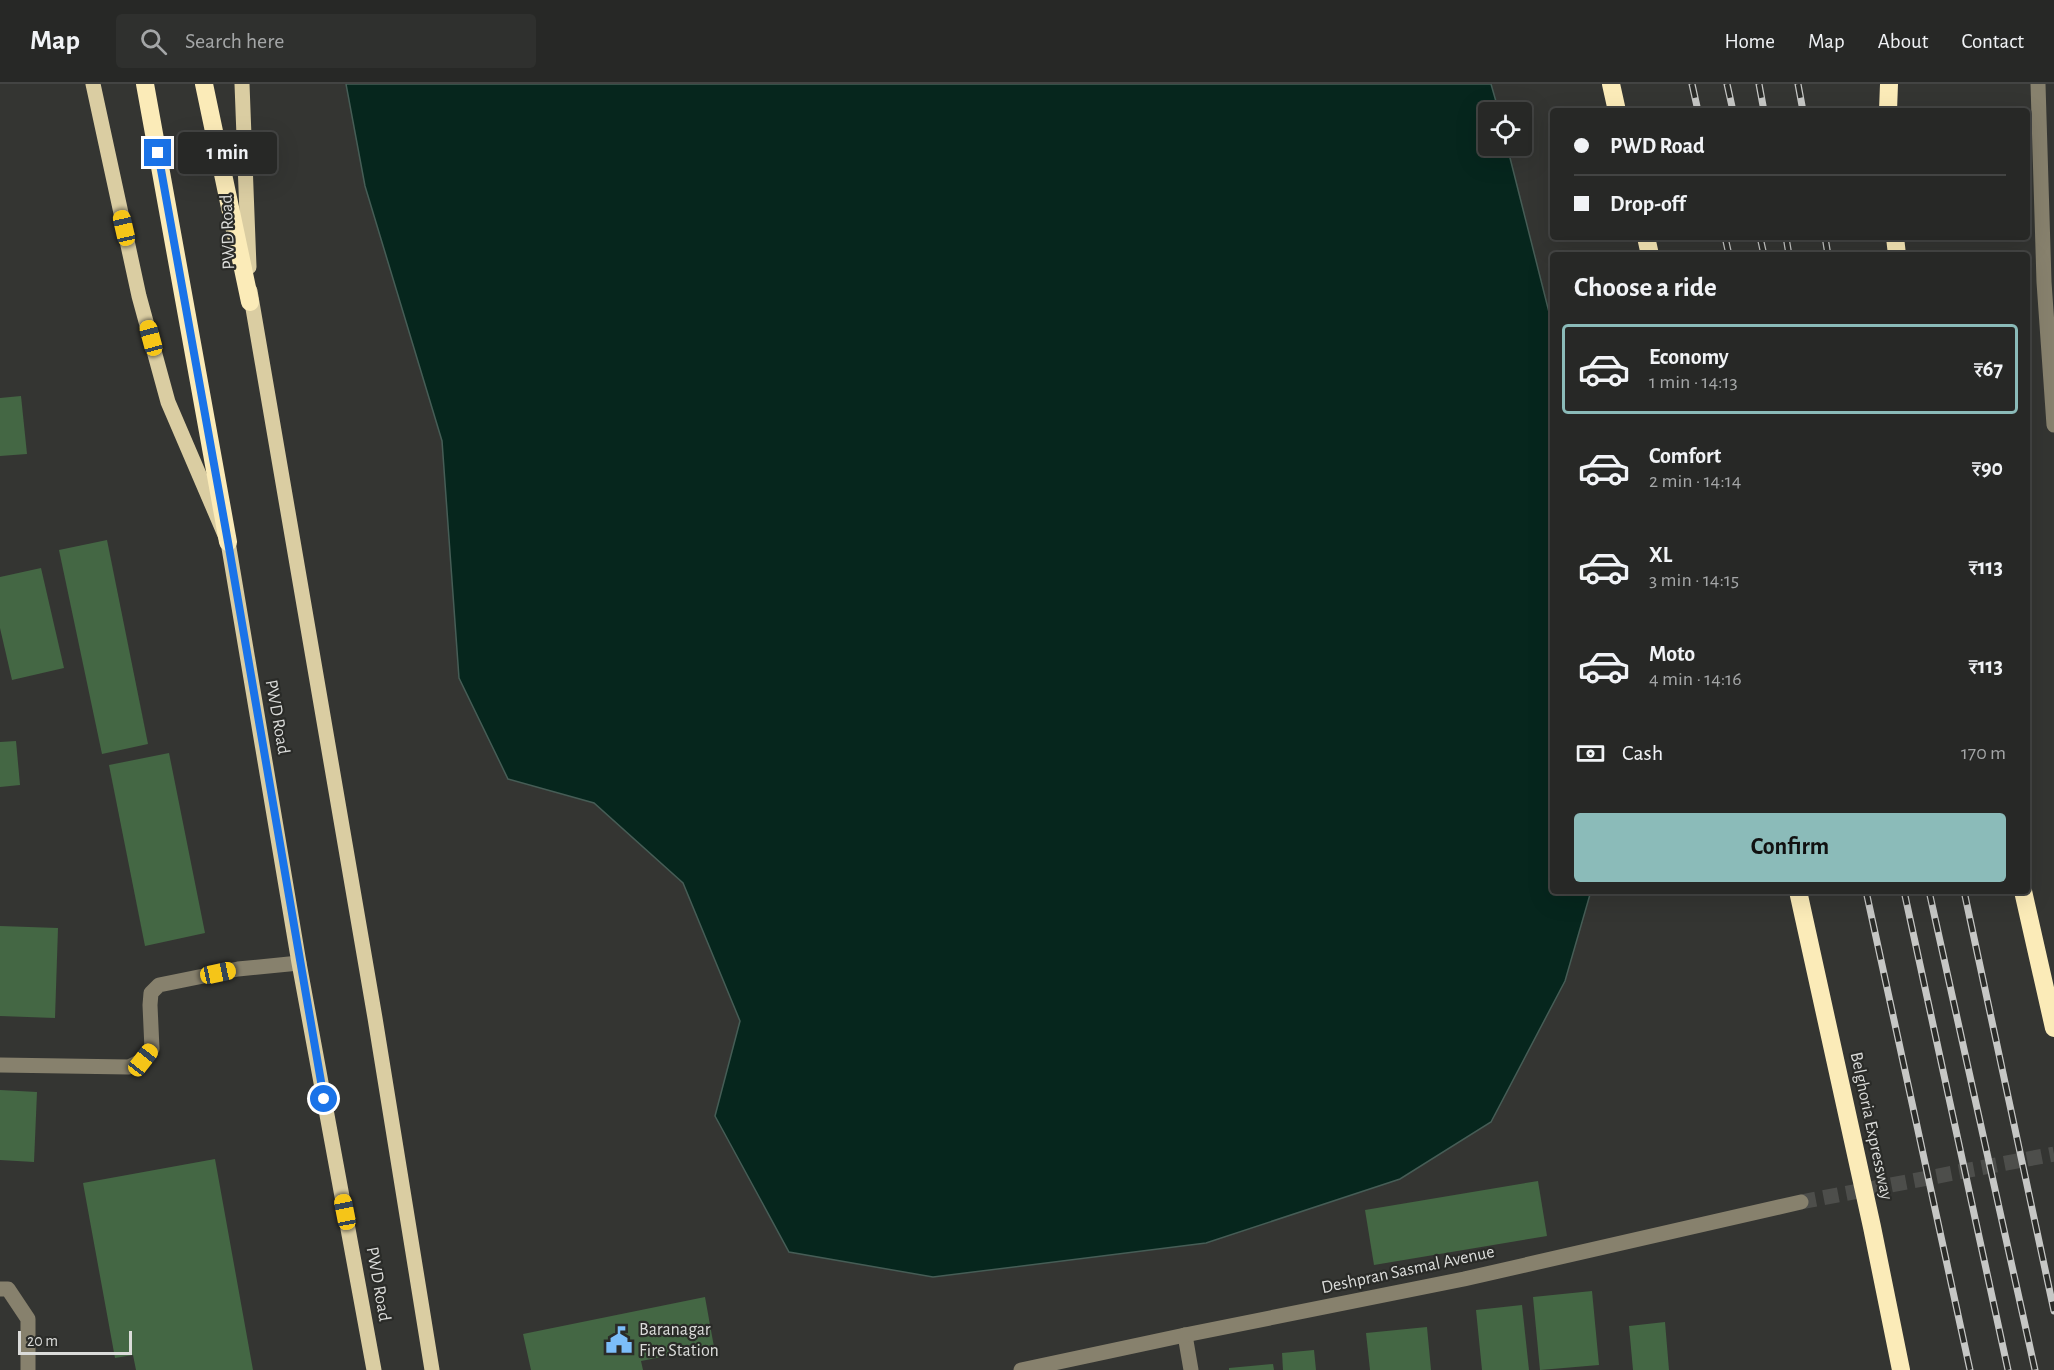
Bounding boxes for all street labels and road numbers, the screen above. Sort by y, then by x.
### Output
street label: PWD Road [218,194,238,270]
street label: PWD Road [262,678,292,756]
street label: Belghoria Expressway [1847,1050,1896,1202]
street label: Deshpran Sasmal Avenue [1320,1243,1496,1297]
street label: PWD Road [363,1245,393,1323]

